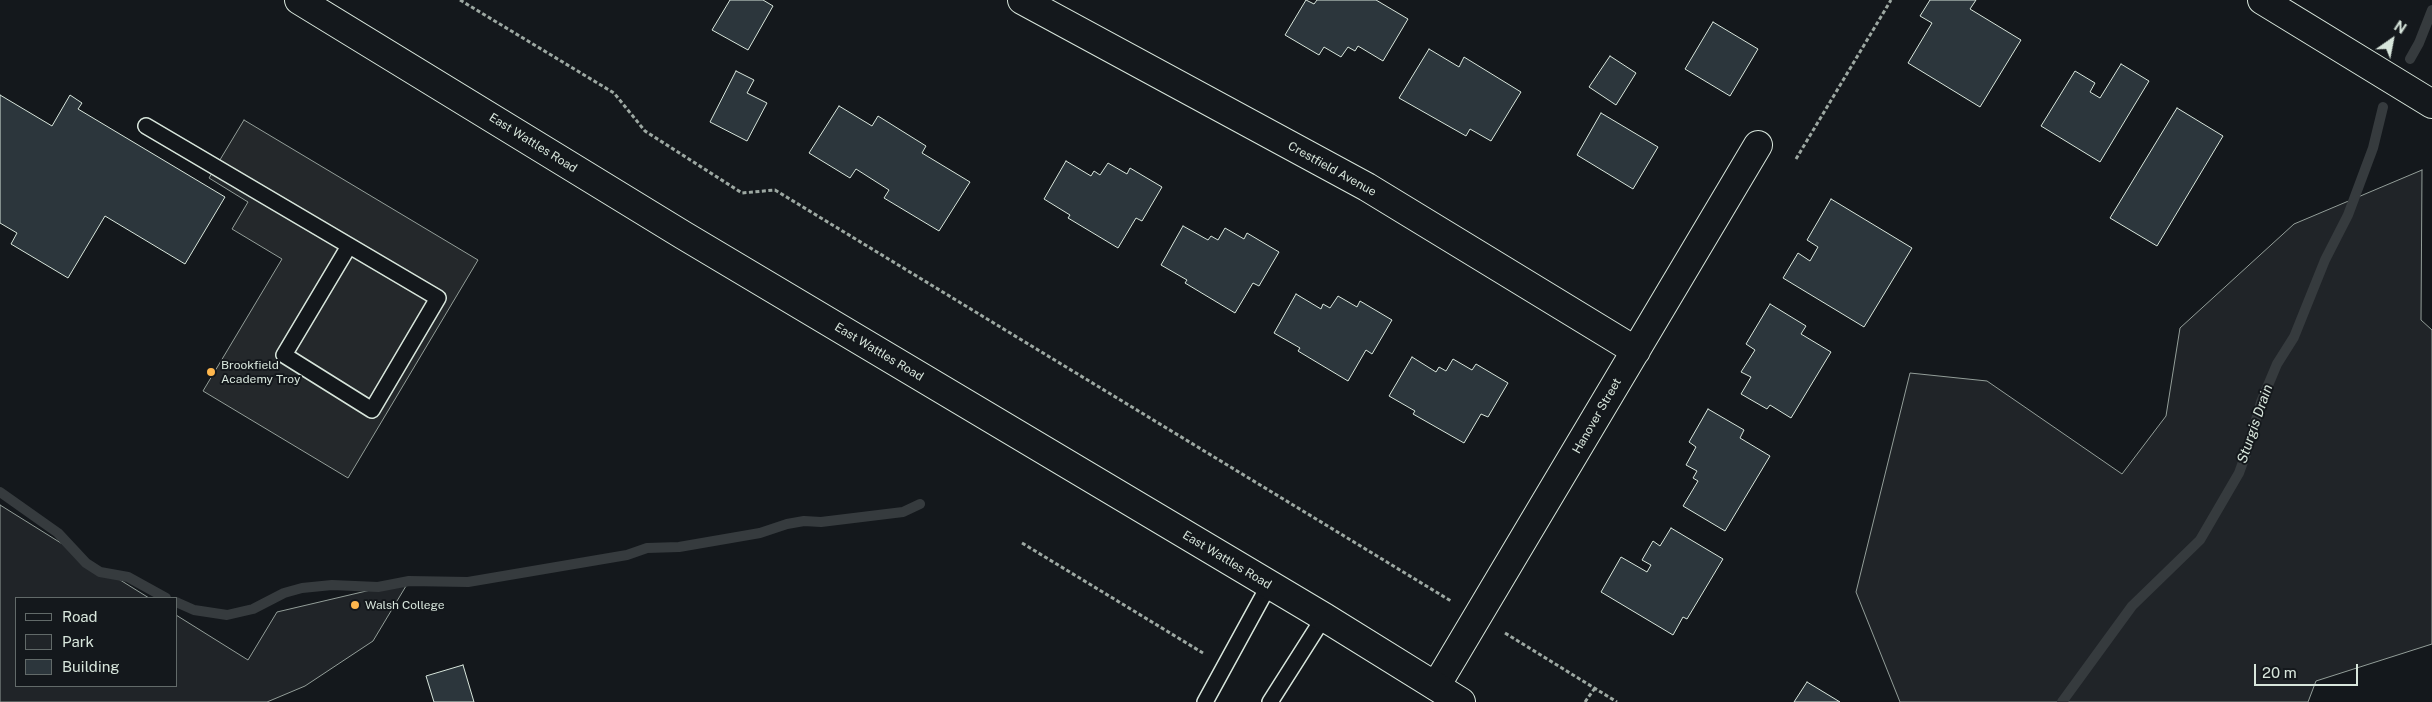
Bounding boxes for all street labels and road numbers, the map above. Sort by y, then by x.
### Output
street label: East Wattles Road [486,110,580,176]
street label: Crestfield Avenue [1285,139,1379,199]
street label: East Wattles Road [832,320,926,384]
street label: Hanover Street [1570,376,1624,456]
street label: East Wattles Road [1180,528,1274,592]

